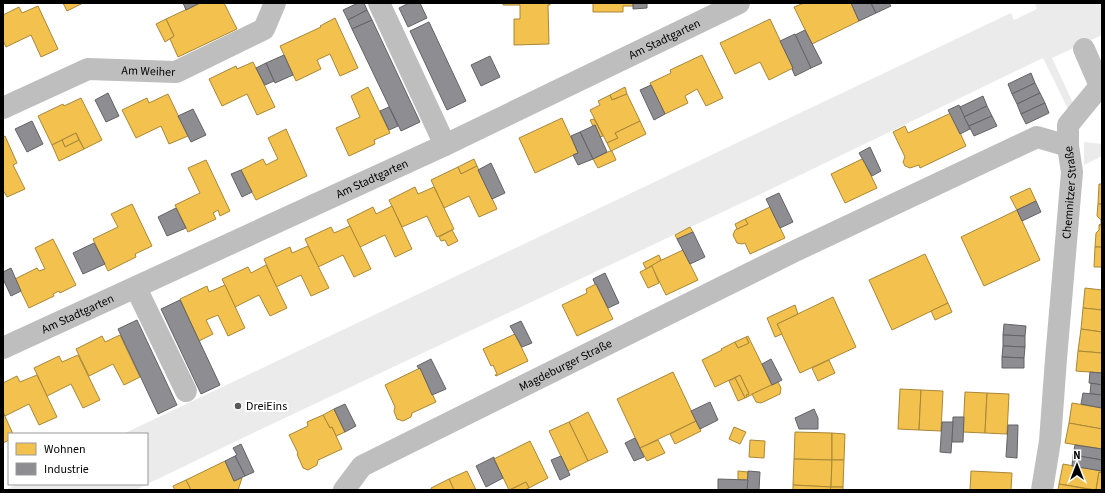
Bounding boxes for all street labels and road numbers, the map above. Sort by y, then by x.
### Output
street label: Am Stadtgarten [626,15,703,64]
street label: Am Weiher [121,62,176,81]
street label: Chemnitzer Straße [1058,145,1081,240]
street label: Am Stadtgarten [333,155,411,203]
street label: Am Stadtgarten [39,290,117,338]
street label: Magdeburger Straße [516,335,615,396]

